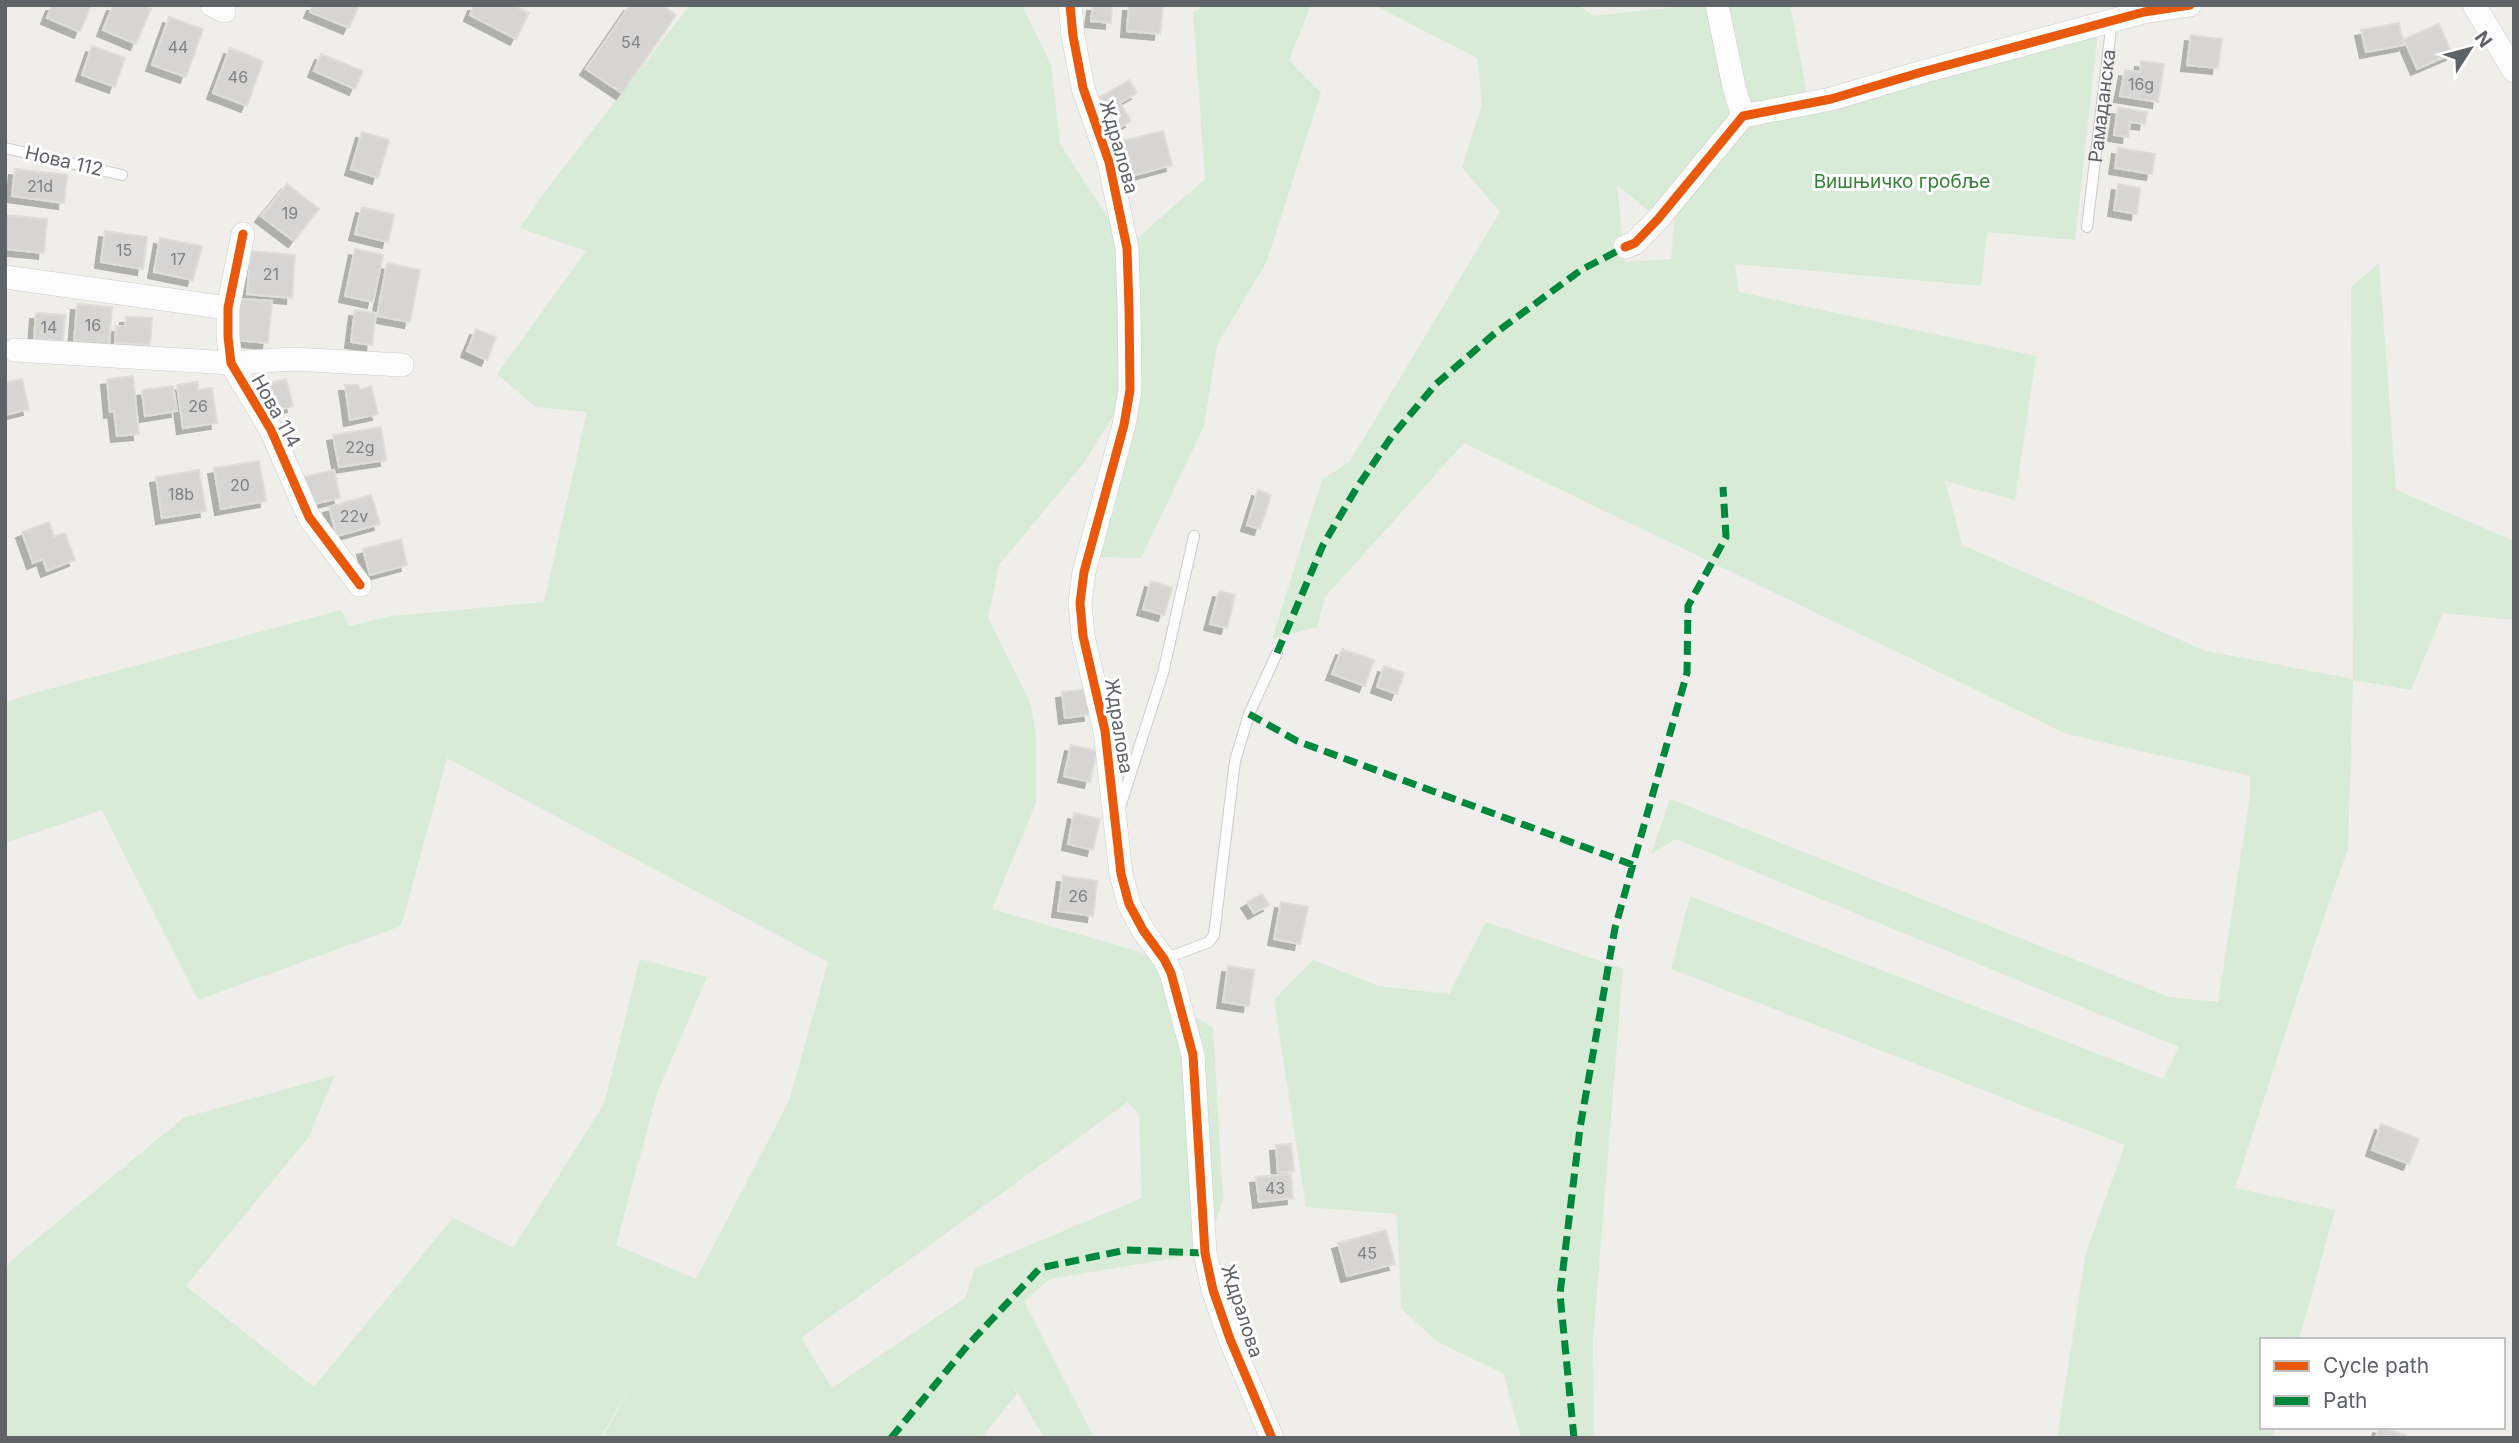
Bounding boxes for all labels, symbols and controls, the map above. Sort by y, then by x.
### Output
north arrow [2435,14,2505,84]
text: N [2470,27,2497,52]
house number: 54 [621,32,641,52]
house number: 44 [168,37,188,57]
street label: Рамаданска [2083,48,2120,164]
house number: 46 [228,67,248,87]
house number: 16g [2128,74,2154,94]
street label: Ждралова [1095,98,1143,196]
street label: Нова 112 [23,141,105,181]
park label: Вишњичко гробље [1814,170,1990,193]
house number: 21d [27,176,53,196]
house number: 19 [282,203,298,223]
house number: 15 [116,240,132,260]
house number: 17 [170,249,186,269]
house number: 21 [263,264,279,284]
house number: 16 [85,315,101,335]
house number: 14 [41,317,57,337]
street label: Нова 114 [247,370,305,452]
house number: 26 [188,396,208,416]
house number: 22g [345,437,375,457]
house number: 20 [230,475,250,495]
house number: 18b [168,484,194,504]
house number: 22v [340,506,368,526]
street label: Ждралова [1100,677,1138,775]
house number: 26 [1068,886,1088,906]
house number: 43 [1265,1178,1285,1198]
house number: 45 [1357,1243,1377,1263]
street label: Ждралова [1216,1262,1268,1360]
legend [2260,1338,2505,1429]
text: Cycle path [2323,1353,2429,1378]
text: Path [2323,1388,2368,1413]

